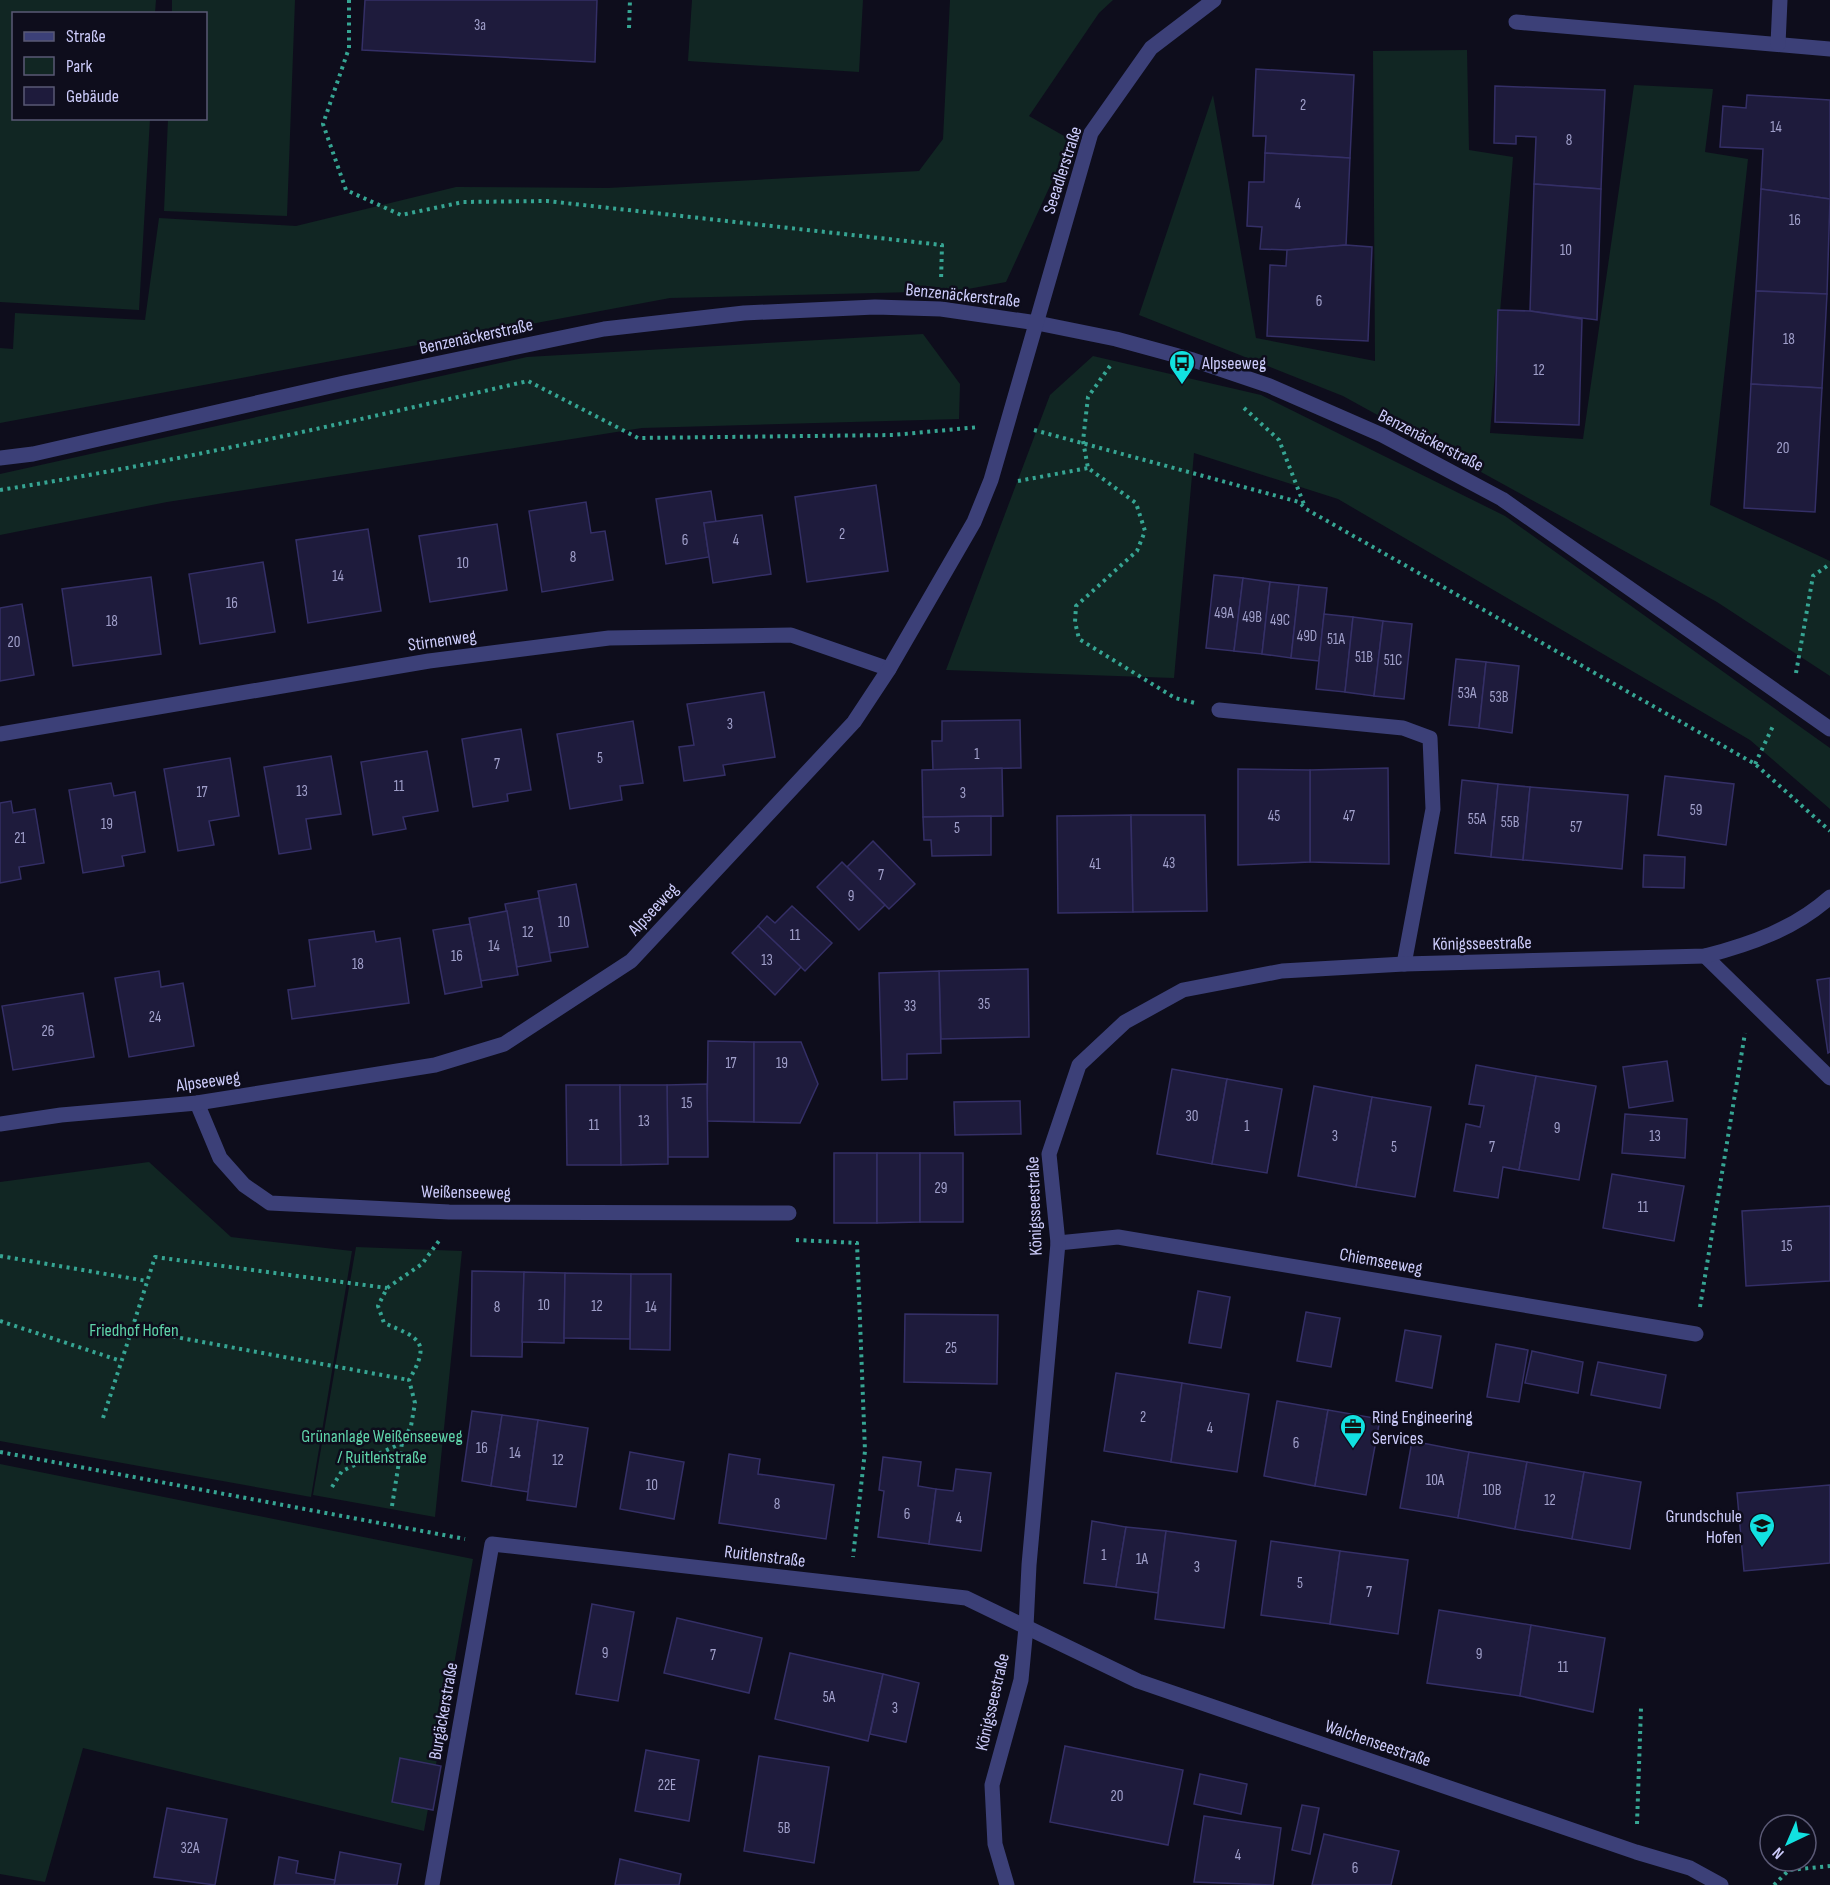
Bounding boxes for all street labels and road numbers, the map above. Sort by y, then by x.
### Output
street label: Seeadlerstraße [1038,124,1086,217]
street label: Benzenäckerstraße [904,279,1021,312]
street label: Benzenäckerstraße [417,314,535,359]
street label: Benzenäckerstraße [1375,405,1487,476]
street label: Stirnenweg [407,625,478,656]
street label: Alpseeweg [623,879,683,941]
street label: Königsseestraße [1432,932,1532,955]
street label: Alpseeweg [174,1067,241,1096]
street label: Königsseestraße [1022,1156,1047,1256]
street label: Weißenseeweg [421,1181,511,1204]
street label: Chiemseeweg [1338,1244,1424,1279]
street label: Ruitlenstraße [723,1541,807,1572]
street label: Königsseestraße [971,1651,1014,1753]
street label: Burgäckerstraße [425,1661,462,1761]
street label: Walchenseestraße [1322,1716,1434,1771]

